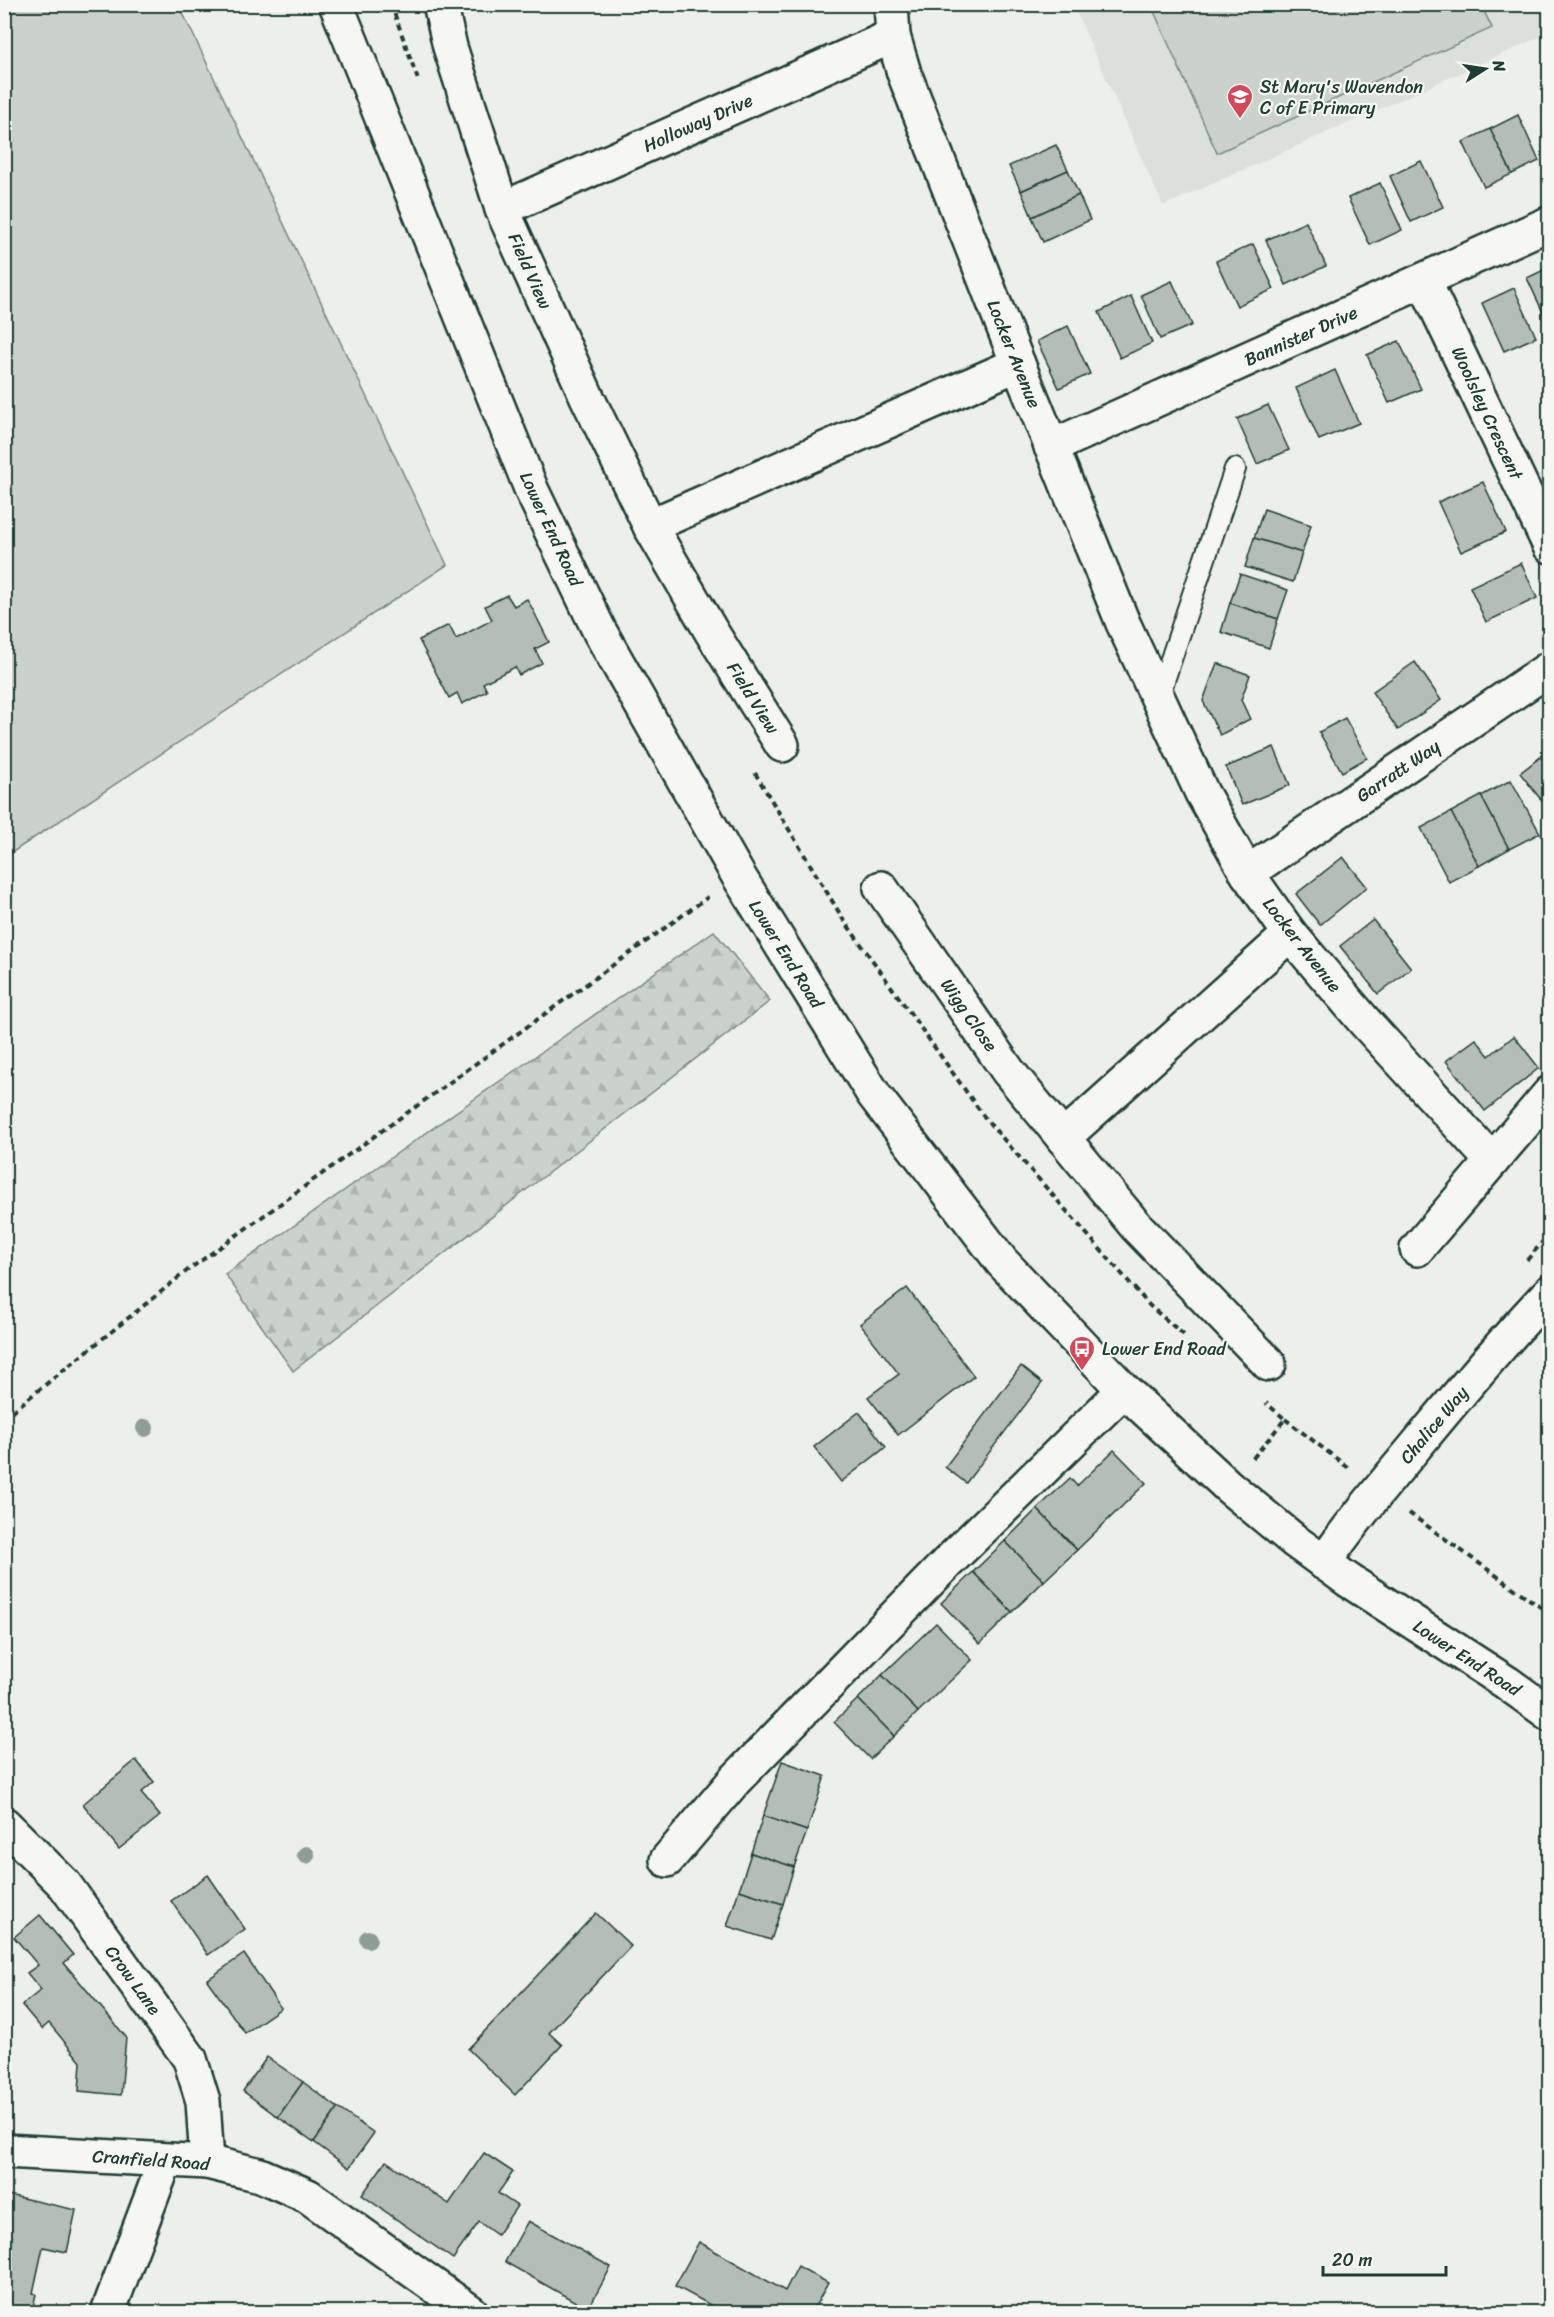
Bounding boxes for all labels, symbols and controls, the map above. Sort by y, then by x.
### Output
north arrow [1455,39,1515,99]
text: N [1484,57,1515,75]
place label: St Mary's Wavendon C of E Primary [1260,71,1423,124]
school or university icon: St Mary's Wavendon C of E Primary [1225,82,1255,120]
street label: Holloway Drive [638,84,758,162]
street label: Field View [499,228,561,315]
street label: Locker Avenue [978,295,1050,413]
street label: Bannister Drive [1239,297,1363,375]
street label: Woolsley Crescent [1442,341,1532,486]
street label: Lower End Road [510,466,592,593]
street label: Field View [718,655,788,741]
street label: Garratt Way [1349,731,1447,811]
street label: Locker Avenue [1254,890,1350,1000]
street label: Lower End Road [740,893,833,1016]
street label: Wigg Close [932,971,1006,1059]
place label: Lower End Road [1102,1333,1227,1365]
bus stop icon: Lower End Road [1067,1334,1097,1372]
street label: Chalice Way [1391,1378,1477,1471]
street label: Lower End Road [1406,1611,1529,1706]
street label: Crow Lane [96,1938,170,2022]
street label: Cranfield Road [91,2140,212,2180]
scale bar [1323,2239,1446,2277]
text: 20 m [1332,2244,1372,2276]

